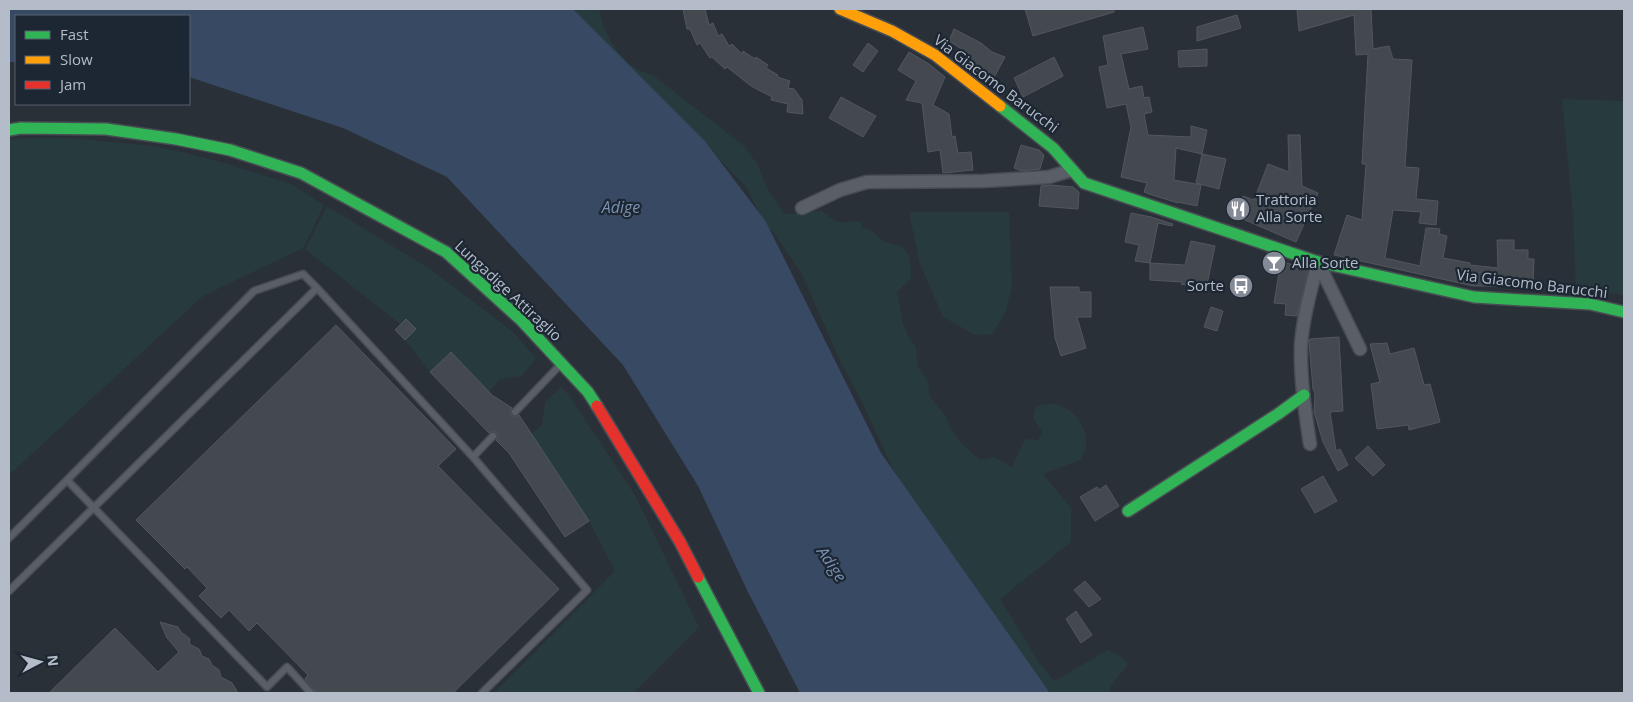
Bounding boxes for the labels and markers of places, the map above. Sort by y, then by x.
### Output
place label: Trattoria Alla Sorte [1256,189,1322,226]
restaurant icon: Trattoria Alla Sorte [1225,196,1251,222]
bar icon: Alla Sorte [1261,250,1287,276]
place label: Alla Sorte [1292,252,1358,272]
bus stop icon: Sorte [1228,273,1254,299]
place label: Sorte [1187,275,1224,295]

